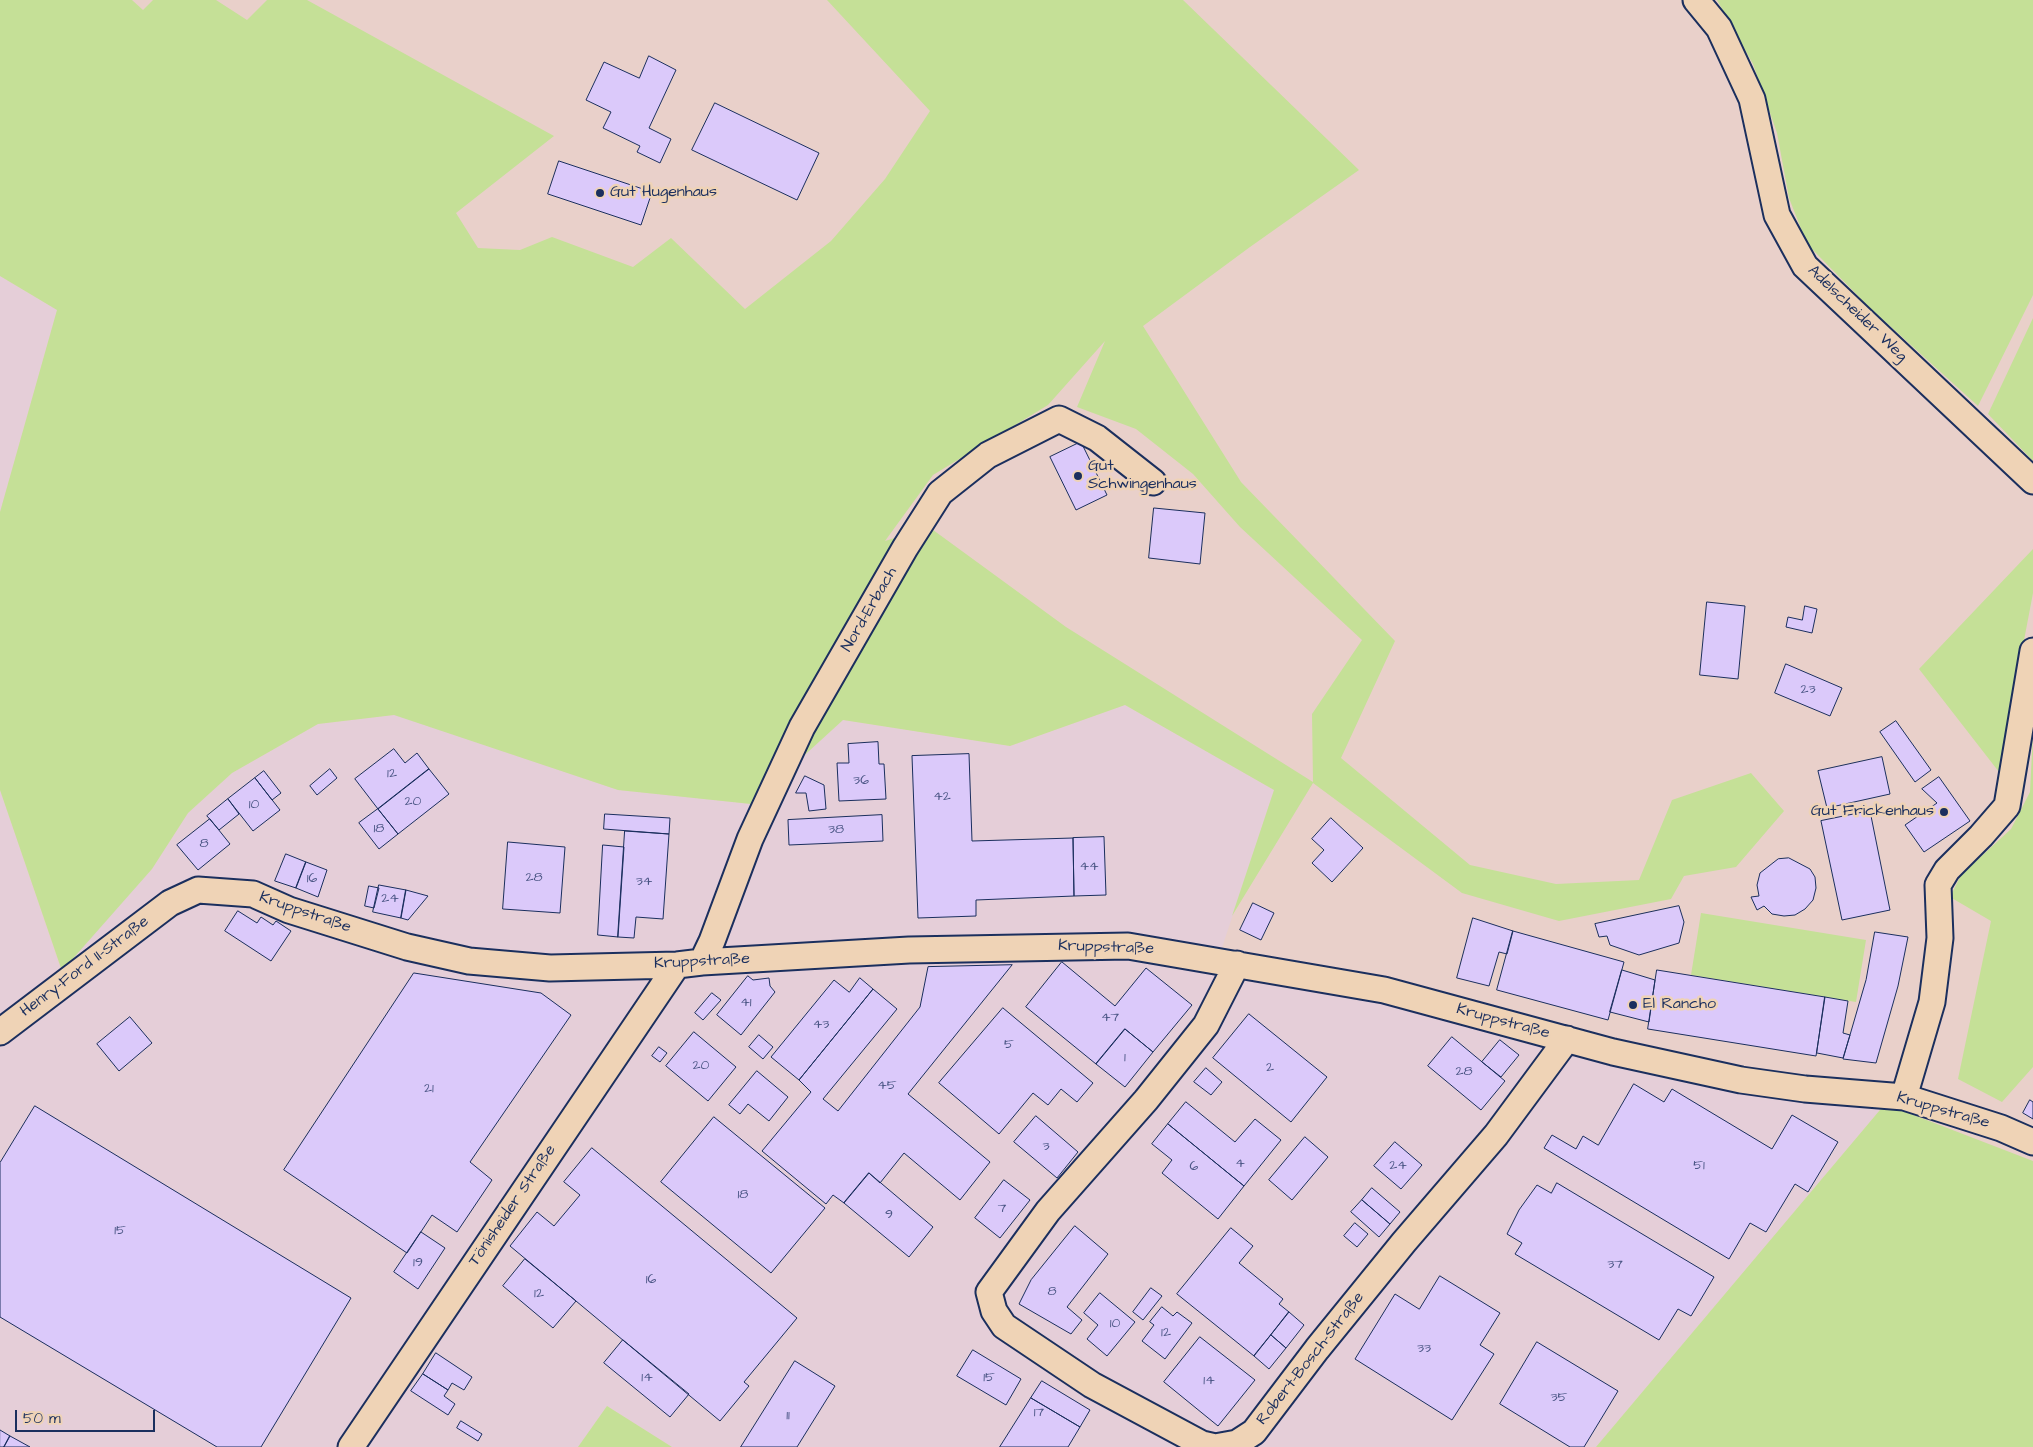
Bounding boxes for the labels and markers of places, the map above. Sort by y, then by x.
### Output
place label: Gut Hugenhaus [610,183,717,203]
marker: Gut Hugenhaus [594,187,606,199]
place label: Gut Schwingenhaus [1088,457,1197,495]
marker: Gut Schwingenhaus [1072,470,1084,482]
place label: Gut Frickenhaus [1811,802,1934,822]
marker: Gut Frickenhaus [1938,806,1950,818]
place label: El Rancho [1643,995,1716,1015]
marker: El Rancho [1627,999,1639,1011]

